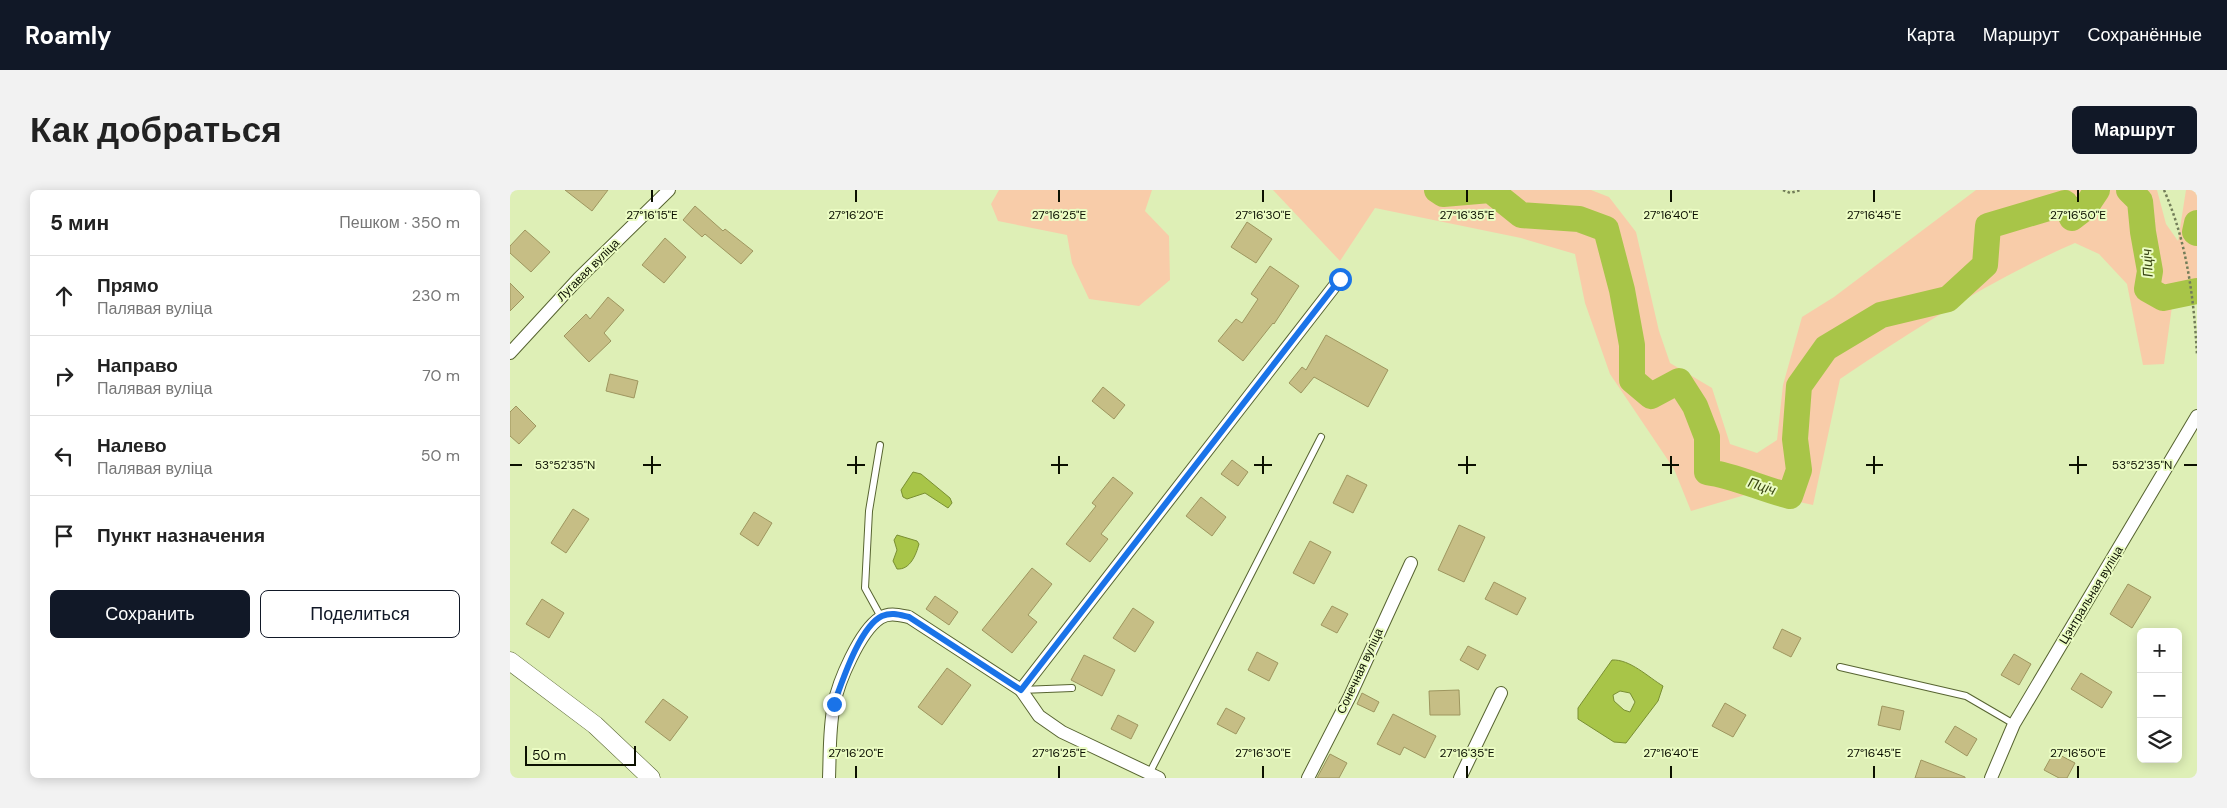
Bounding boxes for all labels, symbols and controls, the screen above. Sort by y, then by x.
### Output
text: Roamly [25,20,112,51]
text: Карта [1907,23,1955,47]
text: Маршрут [1983,23,2059,47]
text: Сохранённые [2087,23,2202,47]
button: Маршрут [2072,106,2197,154]
text: Как добраться [30,107,282,153]
text: 27°16'15"E [626,207,678,223]
text: 27°16'20"E [828,207,884,223]
text: 27°16'25"E [1032,207,1087,223]
text: 27°16'30"E [1235,207,1291,223]
text: 27°16'35"E [1440,207,1495,223]
text: 27°16'40"E [1643,207,1699,223]
text: 27°16'45"E [1847,207,1901,223]
text: 27°16'50"E [2050,207,2106,223]
text: 5 мин [50,209,109,237]
text: Пешком · 350 m [339,212,460,233]
street label: Лугавая вуліца [553,235,623,305]
water label: Пціч [2137,248,2157,278]
route start [1329,268,1352,291]
text: Прямо [97,273,159,298]
icon: ahead [50,282,78,310]
text: 230 m [412,285,460,306]
text: Палявая вуліца [97,298,212,319]
text: Направо [97,353,178,378]
icon: right [50,362,78,390]
text: 70 m [422,365,460,386]
text: Палявая вуліца [97,378,212,399]
text: Налево [97,433,167,458]
icon: left [50,442,78,470]
text: 50 m [421,445,460,466]
text: 53°52'35"N [535,457,595,473]
text: 53°52'35"N [2112,457,2172,473]
text: Палявая вуліца [97,458,212,479]
water label: Пціч [1746,473,1778,499]
icon: arrive [50,522,78,550]
text: Пункт назначения [97,523,265,548]
street label: Цэнтральная вуліца [2055,543,2127,647]
button: Сохранить [50,590,250,638]
button: Поделиться [260,590,460,638]
street label: Сонечная вуліца [1333,625,1387,716]
map controls [2137,628,2182,763]
button: + [2137,628,2182,673]
button: − [2137,673,2182,718]
route end [823,693,846,716]
button: layers [2137,718,2182,763]
scale bar [525,743,636,766]
text: 27°16'20"E [828,745,884,761]
text: 27°16'25"E [1032,745,1087,761]
text: 27°16'30"E [1235,745,1291,761]
text: 27°16'35"E [1440,745,1495,761]
text: 27°16'40"E [1643,745,1699,761]
text: 27°16'45"E [1847,745,1901,761]
text: 27°16'50"E [2050,745,2106,761]
text: 50 m [532,746,566,764]

